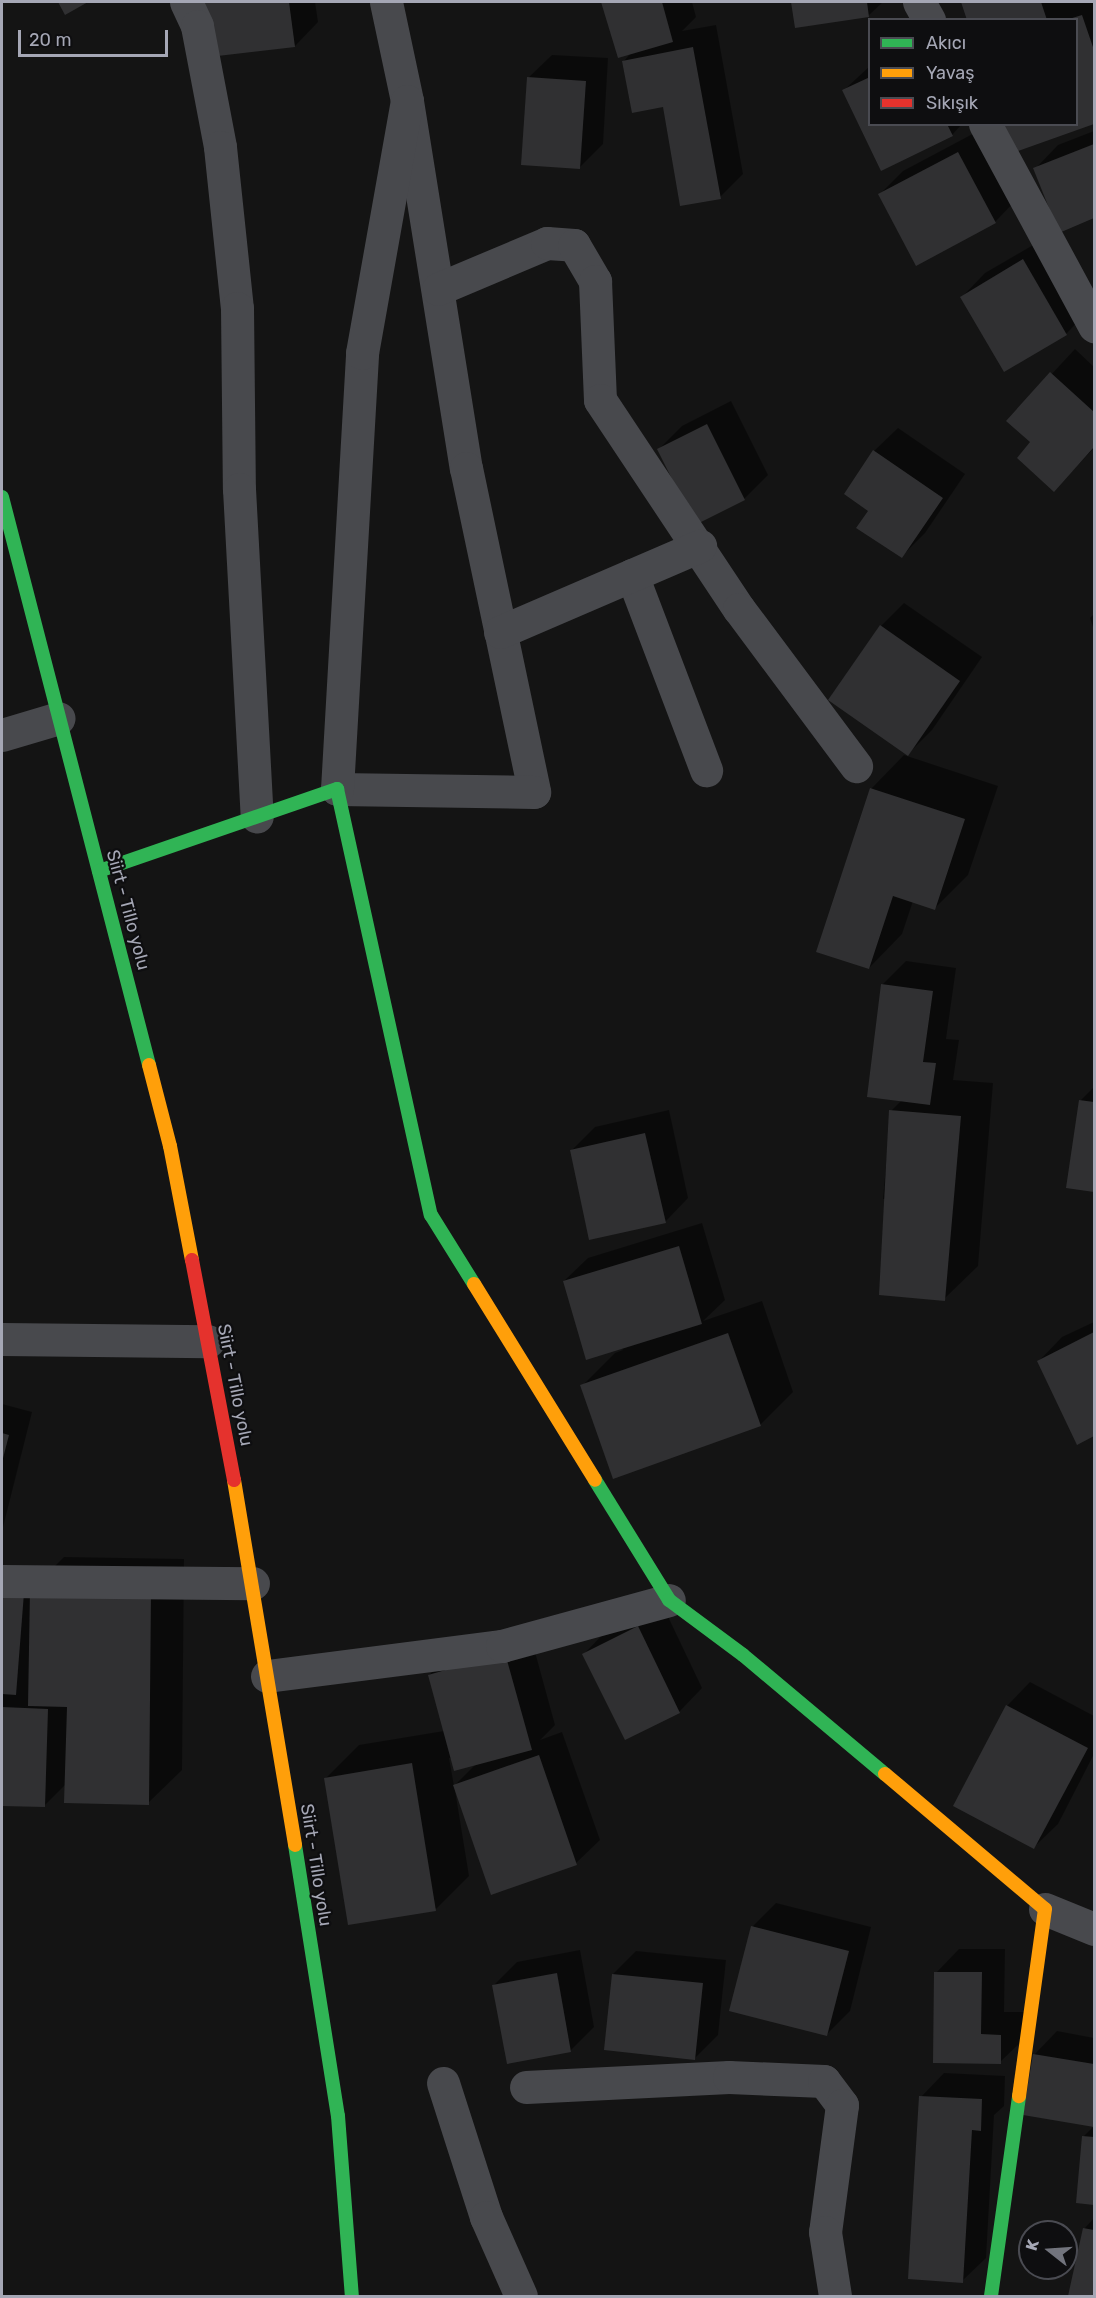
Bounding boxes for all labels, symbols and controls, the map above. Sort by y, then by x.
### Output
scale bar [21,18,171,56]
legend [868,18,1078,126]
text: 20 m [29,29,71,51]
text: Akıcı [926,32,966,54]
text: Yavaş [926,62,974,84]
text: Sıkışık [926,92,978,114]
street label: Siirt - Tillo yolu [101,847,155,973]
street label: Siirt - Tillo yolu [213,1322,257,1448]
street label: Siirt - Tillo yolu [296,1802,336,1928]
north arrow [1018,2220,1078,2280]
text: K [1022,2237,1043,2253]

